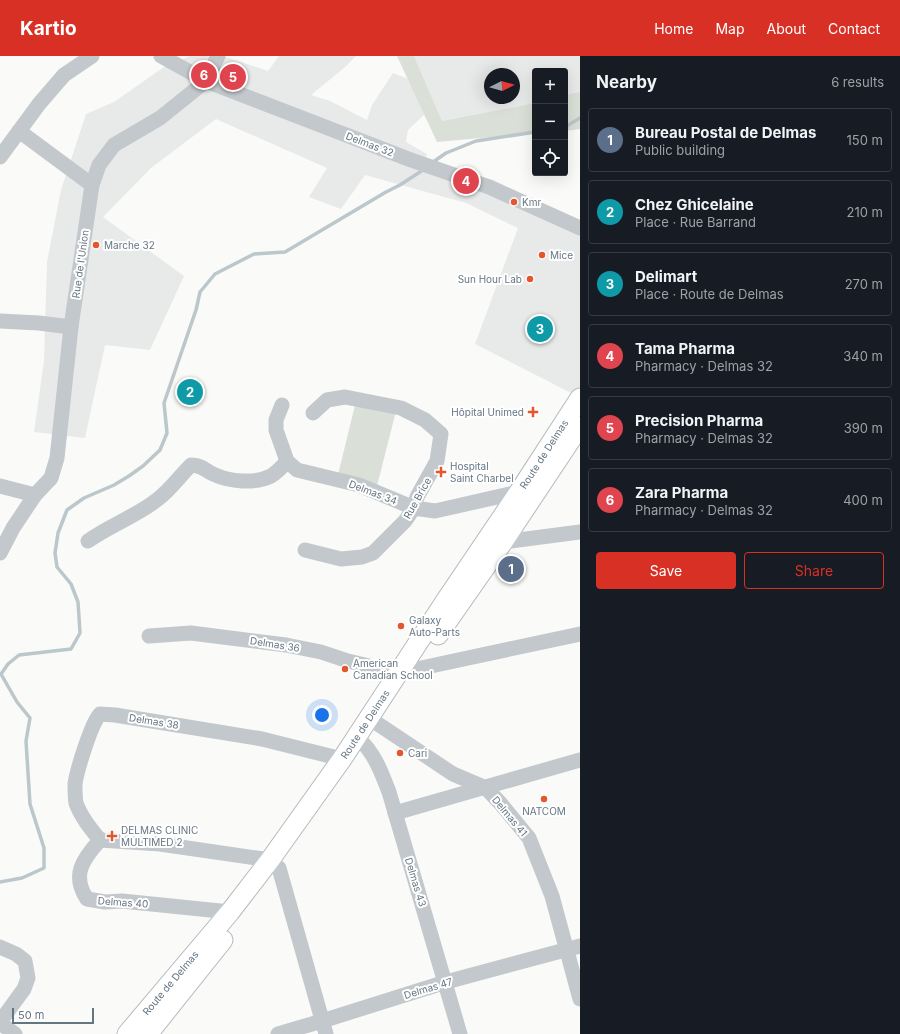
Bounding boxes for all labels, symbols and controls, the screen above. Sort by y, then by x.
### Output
text: Kartio [20,17,77,40]
text: Home [654,20,693,37]
text: Map [715,20,745,37]
text: About [767,20,806,37]
text: Contact [828,20,880,37]
pin: 6 [191,60,217,90]
pin: 5 [220,62,246,92]
north arrow [484,68,520,104]
map controls [532,68,568,176]
button: + [532,68,568,104]
text: Nearby [596,72,657,92]
text: 6 results [831,74,884,90]
button: − [532,104,568,140]
text: Bureau Postal de Delmas [635,123,816,142]
street label: Delmas 32 [344,129,396,159]
text: 1 [607,132,613,148]
text: 150 m [847,132,883,148]
button: locate [532,140,568,176]
text: Public building [635,142,725,158]
pin: 4 [453,166,479,196]
text: Chez Ghicelaine [635,195,754,214]
place label: Kmr [522,196,541,208]
marker: Kmr [509,197,519,207]
text: 2 [606,204,614,220]
text: 210 m [847,204,883,220]
text: Place · Rue Barrand [635,214,756,230]
street label: Rue de l'Union [69,229,91,299]
place label: Marche 32 [104,239,155,251]
marker: Marche 32 [91,240,101,250]
place label: Mice [550,249,573,261]
marker: Mice [537,250,547,260]
text: Delimart [635,267,697,286]
place label: Sun Hour Lab [458,273,522,285]
marker: Sun Hour Lab [525,274,535,284]
text: 3 [606,276,614,292]
text: 270 m [845,276,883,292]
text: Place · Route de Delmas [635,286,784,302]
pin: 3 [527,314,553,344]
text: Tama Pharma [635,339,735,358]
text: 4 [606,348,614,364]
text: 340 m [843,348,883,364]
text: Pharmacy · Delmas 32 [635,358,773,374]
pin: 2 [177,377,203,407]
place label: Hôpital Unimed [451,406,524,418]
marker: Hôpital Unimed [527,406,539,418]
text: Precision Pharma [635,411,763,430]
street label: Route de Delmas [517,417,570,491]
text: 5 [606,420,614,436]
text: 390 m [844,420,883,436]
text: Pharmacy · Delmas 32 [635,430,773,446]
place label: Hospital Saint Charbel [450,460,514,484]
marker: Hospital Saint Charbel [435,466,447,478]
street label: Rue Brice [401,475,433,521]
street label: Delmas 34 [347,477,399,507]
text: Zara Pharma [635,483,728,502]
text: 6 [606,492,614,508]
text: 400 m [843,492,883,508]
text: Pharmacy · Delmas 32 [635,502,773,518]
button: Save [596,552,736,589]
button: Share [744,552,884,589]
pin: 1 [498,554,524,584]
place label: Galaxy Auto-Parts [409,614,460,638]
marker: Galaxy Auto-Parts [396,621,406,631]
street label: Delmas 36 [249,634,301,654]
place label: American Canadian School [353,657,433,681]
marker: American Canadian School [340,664,350,674]
street label: Route de Delmas [338,687,392,761]
your location [312,705,332,725]
street label: Delmas 38 [128,711,180,731]
place label: Cari [408,747,427,759]
marker: Cari [395,748,405,758]
street label: Delmas 41 [490,794,530,838]
marker: NATCOM [539,794,549,804]
place label: NATCOM [522,805,566,817]
place label: DELMAS CLINIC MULTIMED 2 [121,824,198,848]
marker: DELMAS CLINIC MULTIMED 2 [106,830,118,842]
street label: Delmas 43 [403,856,429,908]
street label: Delmas 40 [97,894,149,910]
street label: Route de Delmas [140,948,201,1017]
street label: Delmas 47 [402,975,454,1001]
scale bar [12,1006,94,1025]
text: 50 m [18,1008,44,1022]

